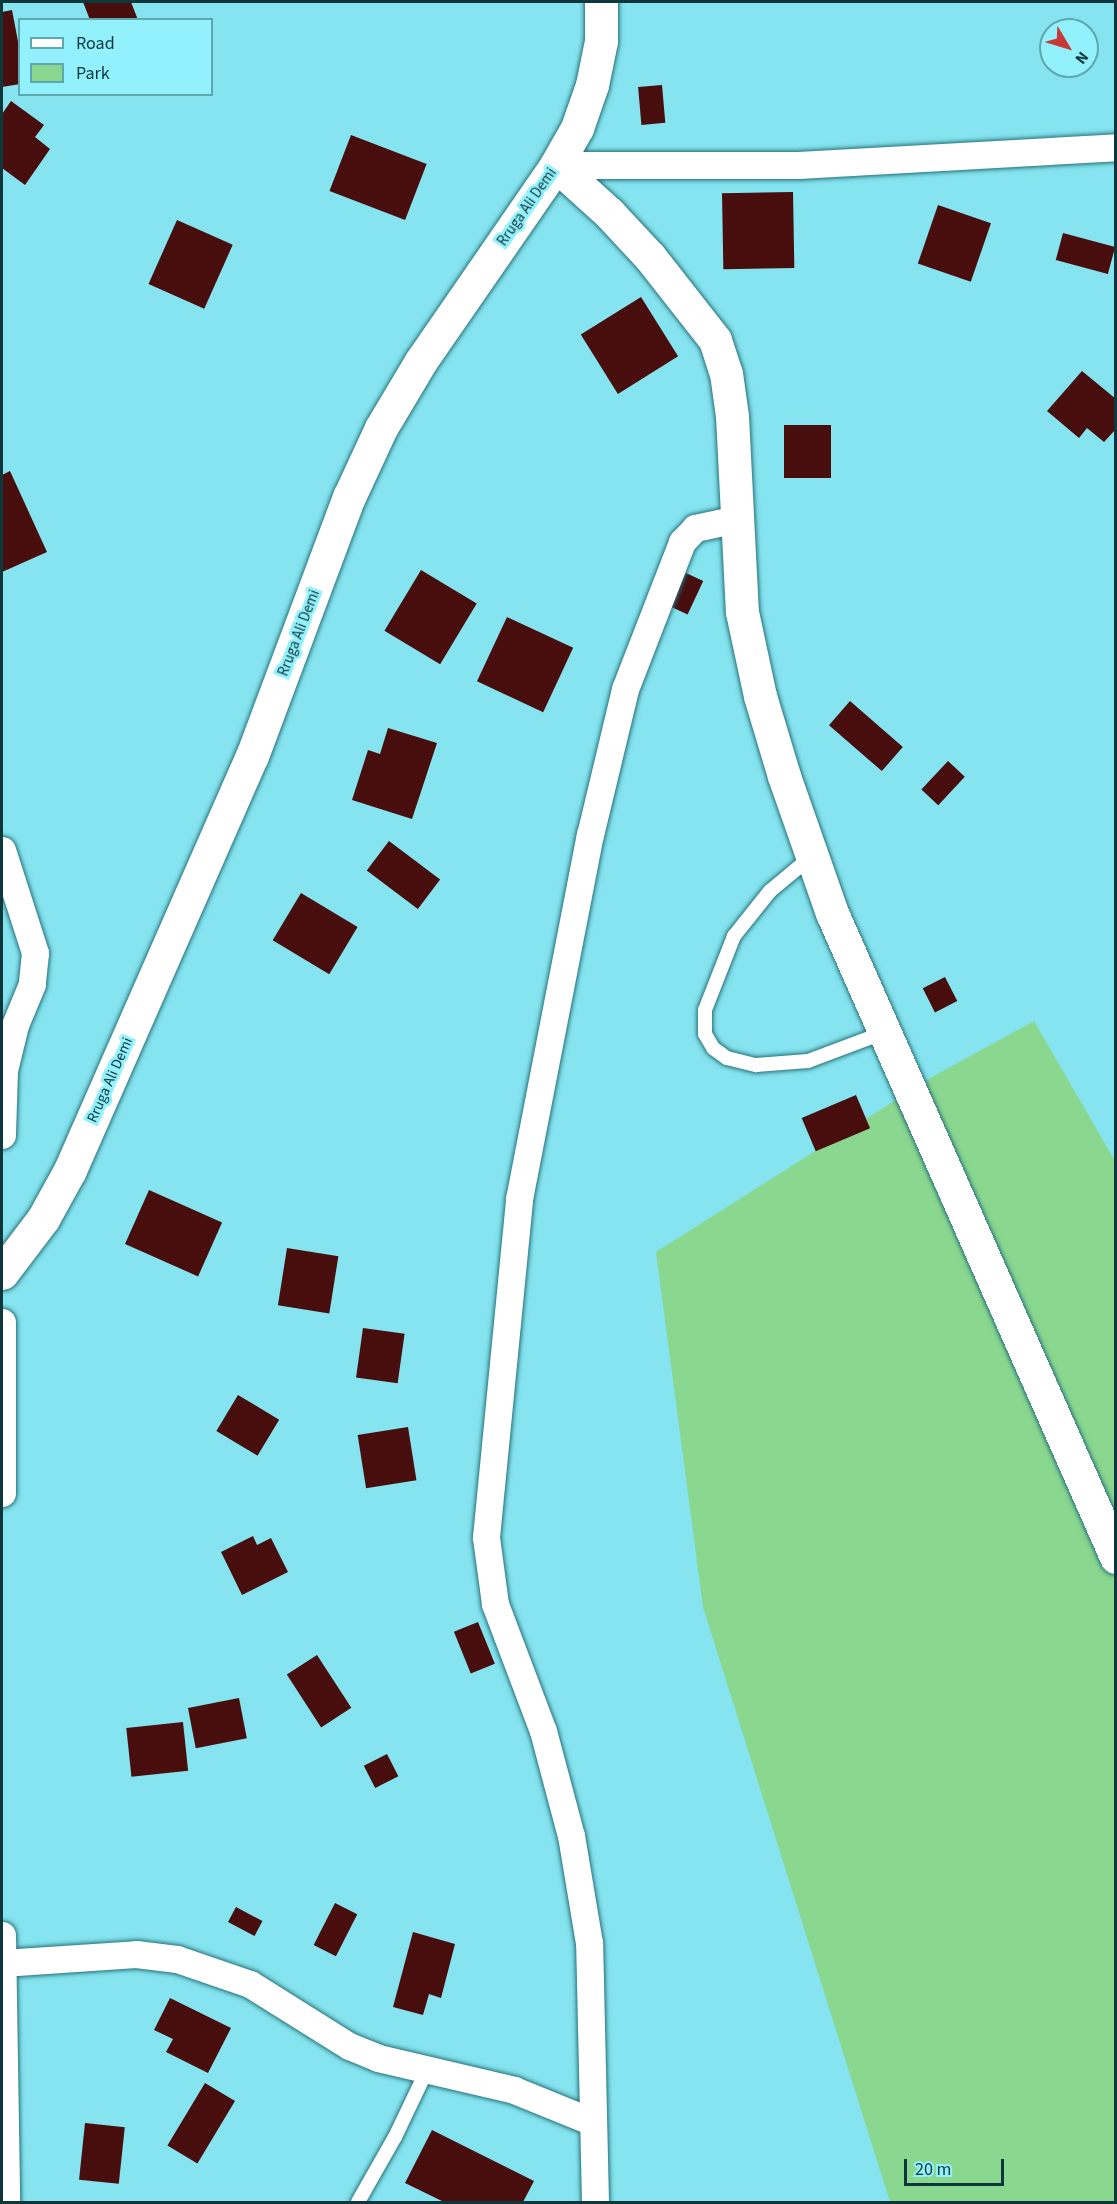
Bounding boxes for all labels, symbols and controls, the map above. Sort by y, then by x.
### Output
legend [18,18,213,96]
north arrow [1039,18,1099,78]
text: Road [76,31,115,56]
text: N [1070,47,1094,69]
text: Park [76,61,110,86]
street label: Rruga Ali Demi [493,164,561,250]
street label: Rruga Ali Demi [274,587,324,679]
street label: Rruga Ali Demi [83,1035,137,1125]
scale bar [907,2147,1008,2185]
text: 20 m [915,2157,951,2182]

